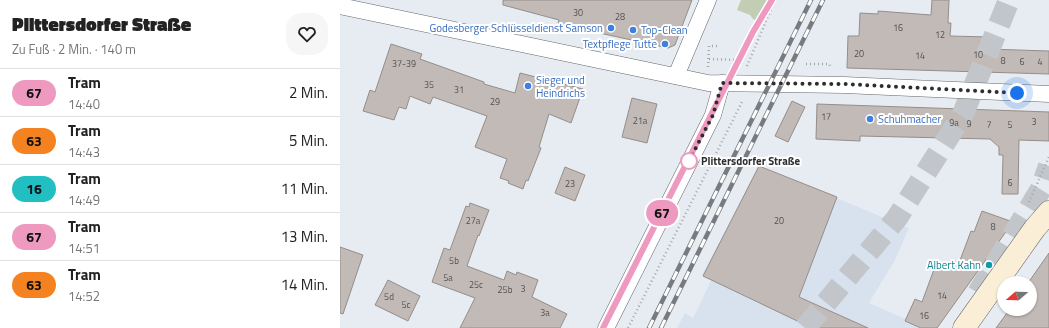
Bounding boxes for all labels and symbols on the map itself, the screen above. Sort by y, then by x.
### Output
house number: 30 [573,6,583,19]
house number: 28 [615,10,625,23]
place label: Godesberger Schlüsseldienst Samson [429,20,603,36]
house number: 16 [893,21,903,34]
place label: Top-Clean [641,22,688,38]
marker: Godesberger Schlüsseldienst Samson [606,23,616,33]
marker: Top-Clean [628,25,638,35]
house number: 12 [935,28,945,41]
place label: Textpflege Tutte [583,36,657,52]
marker: Textpflege Tutte [660,39,670,49]
house number: 20 [854,47,864,60]
house number: 10 [973,48,983,61]
house number: 14 [915,49,925,62]
house number: 8 [1000,54,1006,67]
house number: 6 [1019,55,1025,68]
house number: 4 [1037,55,1043,68]
house number: 37-39 [392,57,416,70]
place label: Sieger und Heindrichs [536,72,585,101]
house number: 35 [424,78,434,91]
marker: Sieger und Heindrichs [523,81,533,91]
house number: 31 [454,83,464,96]
your location [1007,83,1027,103]
house number: 29 [490,95,500,108]
house number: 17 [821,110,831,123]
place label: Schuhmacher [878,111,941,127]
house number: 21a [633,114,648,127]
marker: Schuhmacher [865,114,875,124]
house number: 3 [1031,115,1037,128]
house number: 9a [949,116,959,129]
house number: 9 [966,117,972,130]
house number: 7 [986,118,992,131]
house number: 5 [1007,118,1013,131]
marker: Plittersdorfer Straße [680,152,698,170]
place label: Plittersdorfer Straße [701,153,801,169]
house number: 6 [1007,176,1013,189]
house number: 23 [565,177,575,190]
line badge: 67 [644,200,680,226]
house number: 27a [466,214,481,227]
house number: 20 [774,214,784,227]
house number: 8 [990,220,996,233]
house number: 5b [449,254,459,267]
place label: Albert Kahn [927,257,981,273]
marker: Albert Kahn [984,260,994,270]
house number: 5a [443,271,453,284]
north arrow [997,276,1037,316]
house number: 25c [469,278,483,291]
house number: 3 [520,282,526,295]
house number: 25b [498,283,513,296]
house number: 14 [937,289,947,302]
house number: 5d [384,290,394,303]
house number: 5c [402,298,411,311]
house number: 3a [540,306,550,319]
house number: 16 [919,309,929,322]

